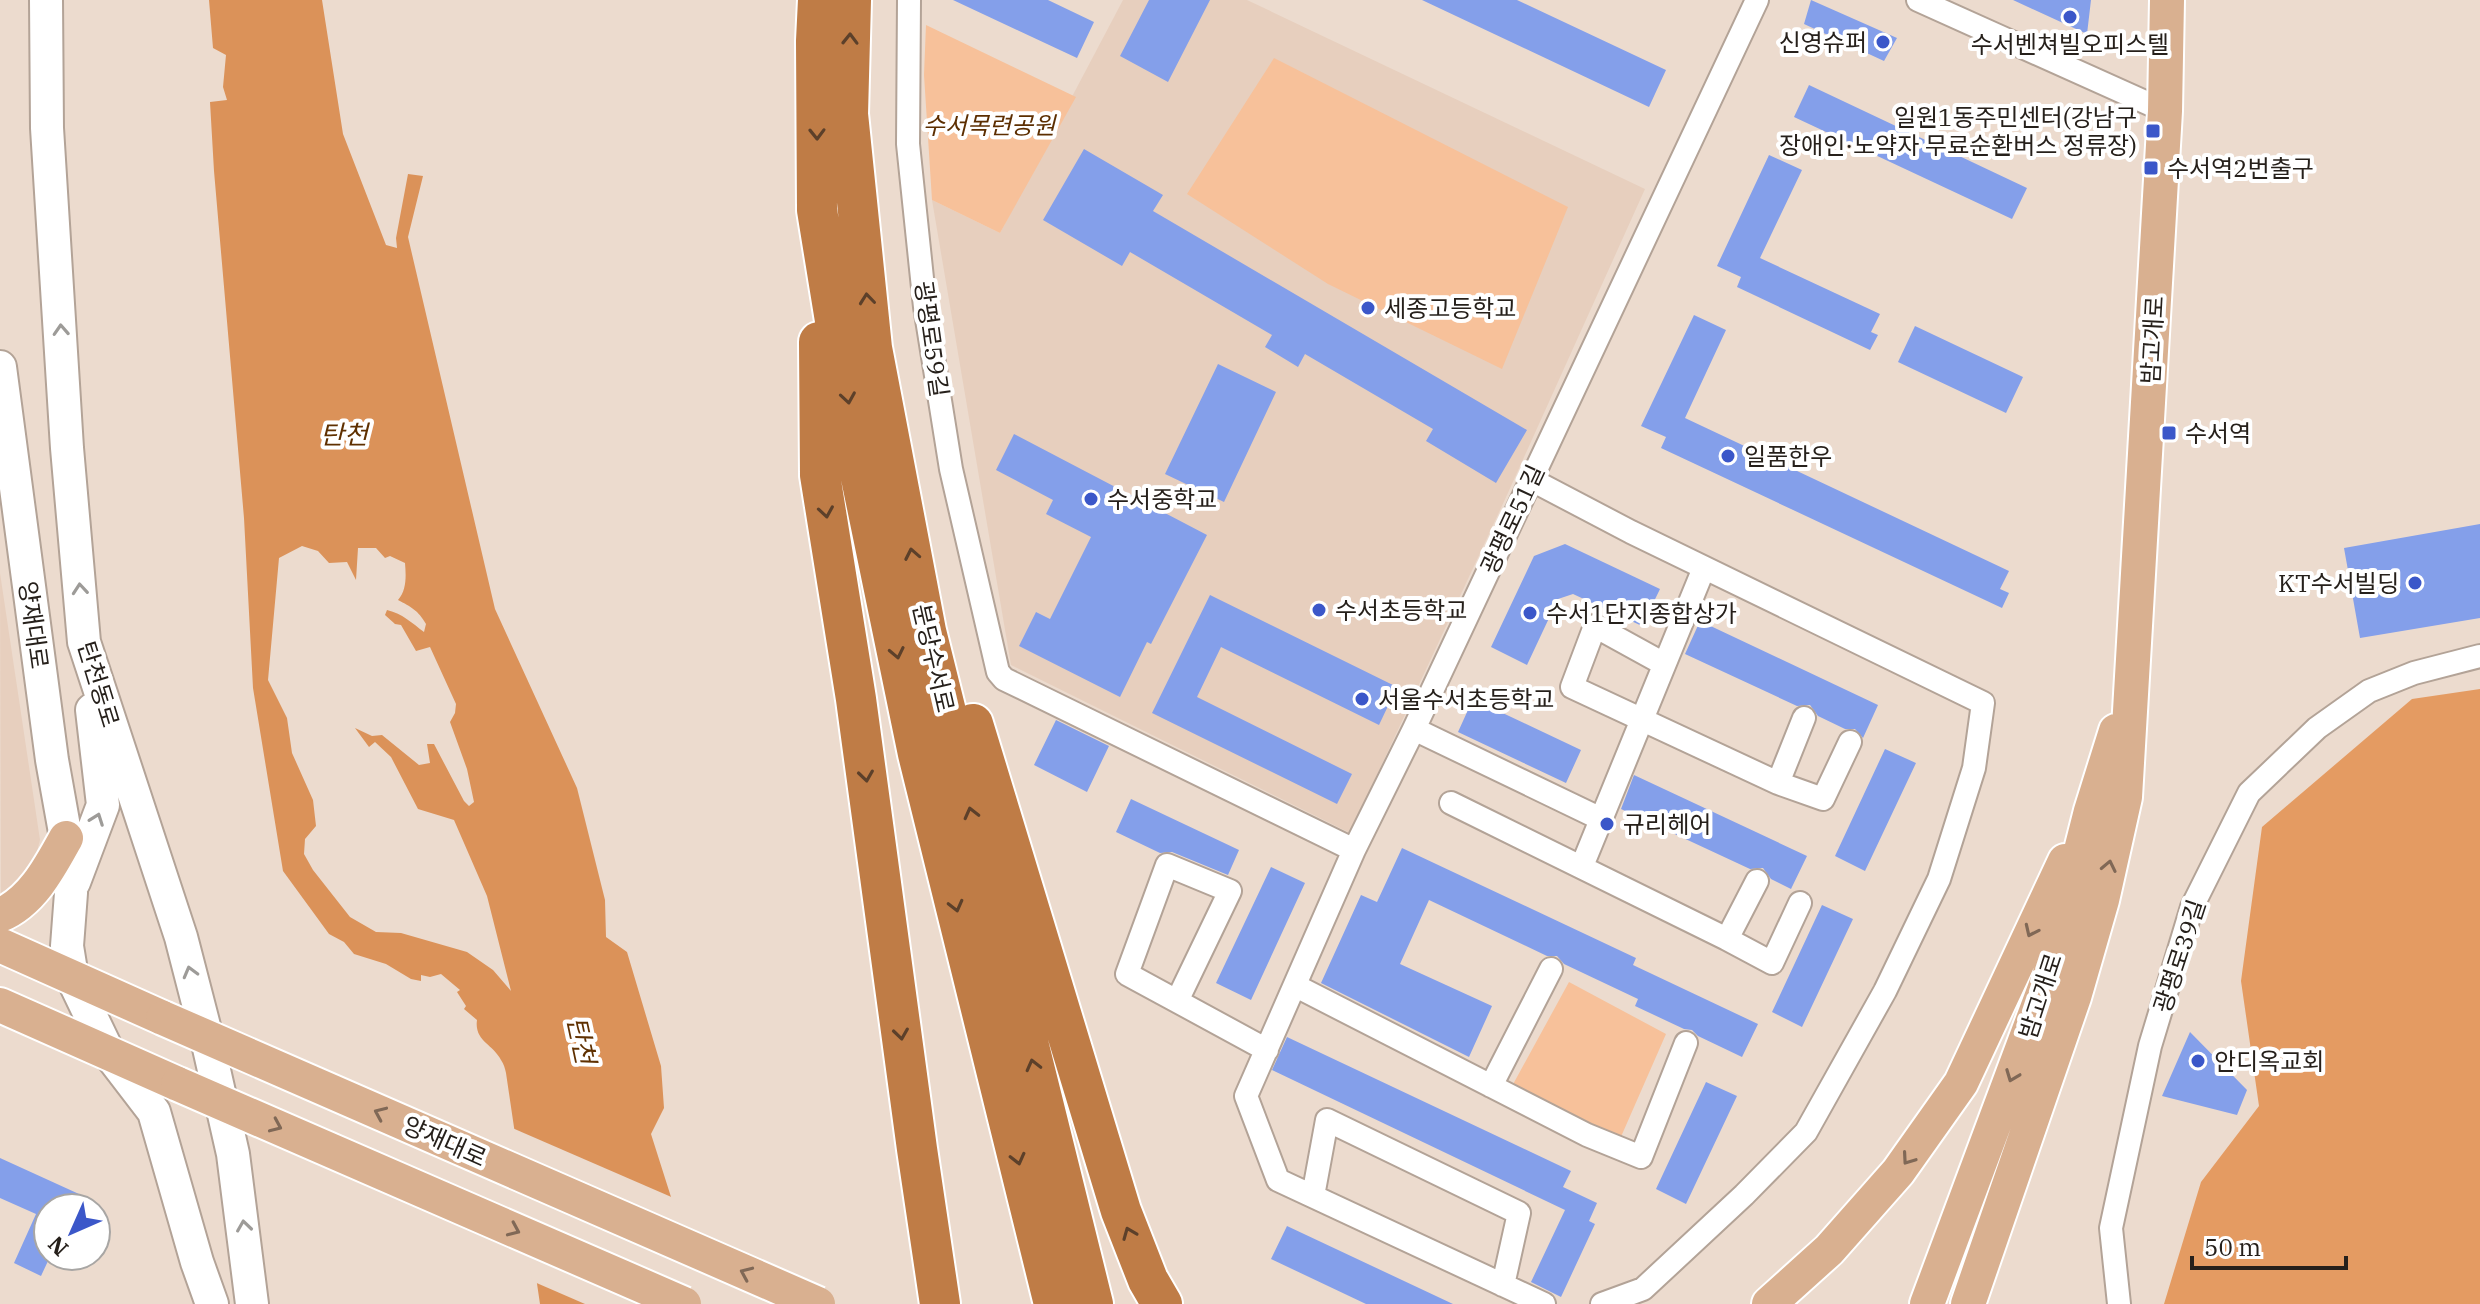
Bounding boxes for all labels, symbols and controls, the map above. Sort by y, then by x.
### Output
marker: 수서벤쳐빌오피스텔 [2061,8,2079,26]
place label: 신영슈퍼 [1779,26,1867,58]
place label: 수서벤쳐빌오피스텔 [1971,28,2169,60]
one-way arrow [841,32,859,45]
marker: 신영슈퍼 [1874,33,1892,51]
place label: 일원1동주민센터(강남구 장애인·노약자 무료순환버스 정류장) [1779,101,2137,161]
park label: 수서목련공원 [923,109,1057,141]
marker: 일원1동주민센터(강남구 장애인·노약자 무료순환버스 정류장) [2144,122,2162,140]
one-way arrow [808,128,825,141]
place label: 수서역2번출구 [2167,152,2314,184]
marker: 수서역2번출구 [2142,159,2160,177]
street label: 광평로59길 [908,279,956,399]
one-way arrow [858,292,875,305]
place label: 세종고등학교 [1384,292,1516,324]
street label: 밤고개로 [2134,295,2170,385]
marker: 세종고등학교 [1359,299,1377,317]
one-way arrow [52,323,69,336]
one-way arrow [839,391,856,404]
water label: 탄천 [320,417,371,451]
place label: 수서역 [2185,417,2251,449]
marker: 수서역 [2160,424,2178,442]
place label: 일품한우 [1744,440,1832,472]
marker: 일품한우 [1719,447,1737,465]
street label: 광평로51길 [1473,459,1551,579]
place label: 수서중학교 [1107,483,1217,515]
marker: 수서중학교 [1082,490,1100,508]
one-way arrow [817,505,834,518]
one-way arrow [904,548,921,561]
place label: KT수서빌딩 [2278,567,2399,599]
marker: KT수서빌딩 [2406,574,2424,592]
street label: 양재대로 [12,579,56,671]
one-way arrow [71,582,88,595]
place label: 수서초등학교 [1335,594,1467,626]
place label: 수서1단지종합상가 [1546,597,1737,629]
street label: 분당수서로 [906,601,962,715]
marker: 수서초등학교 [1310,601,1328,619]
marker: 수서1단지종합상가 [1521,604,1539,622]
street label: 탄천동로 [71,637,127,731]
one-way arrow [888,646,905,659]
place label: 서울수서초등학교 [1378,683,1555,715]
marker: 서울수서초등학교 [1353,690,1371,708]
one-way arrow [857,769,874,783]
one-way arrow [963,807,980,820]
place label: 규리헤어 [1623,808,1711,840]
one-way arrow [88,813,104,827]
marker: 규리헤어 [1598,815,1616,833]
one-way arrow [2100,859,2117,873]
street label: 광평로39길 [2146,895,2212,1017]
one-way arrow [946,899,963,913]
one-way arrow [2024,922,2040,937]
street label: 밤고개로 [2011,949,2069,1043]
one-way arrow [183,966,200,980]
water label: 탄천 [560,1013,604,1070]
one-way arrow [892,1027,909,1040]
place label: 안디옥교회 [2214,1045,2324,1077]
marker: 안디옥교회 [2189,1052,2207,1070]
one-way arrow [1026,1059,1043,1073]
one-way arrow [2005,1068,2022,1082]
one-way arrow [374,1106,388,1122]
street label: 양재대로 [398,1108,492,1174]
one-way arrow [267,1117,282,1133]
one-way arrow [1903,1150,1918,1164]
one-way arrow [1009,1151,1026,1165]
north arrow [32,1192,112,1272]
one-way arrow [235,1220,252,1233]
one-way arrow [506,1220,520,1236]
scale bar [2192,1220,2346,1270]
one-way arrow [1123,1227,1139,1241]
text: N [41,1230,74,1263]
text: 50 m [2204,1231,2261,1263]
one-way arrow [740,1266,755,1282]

